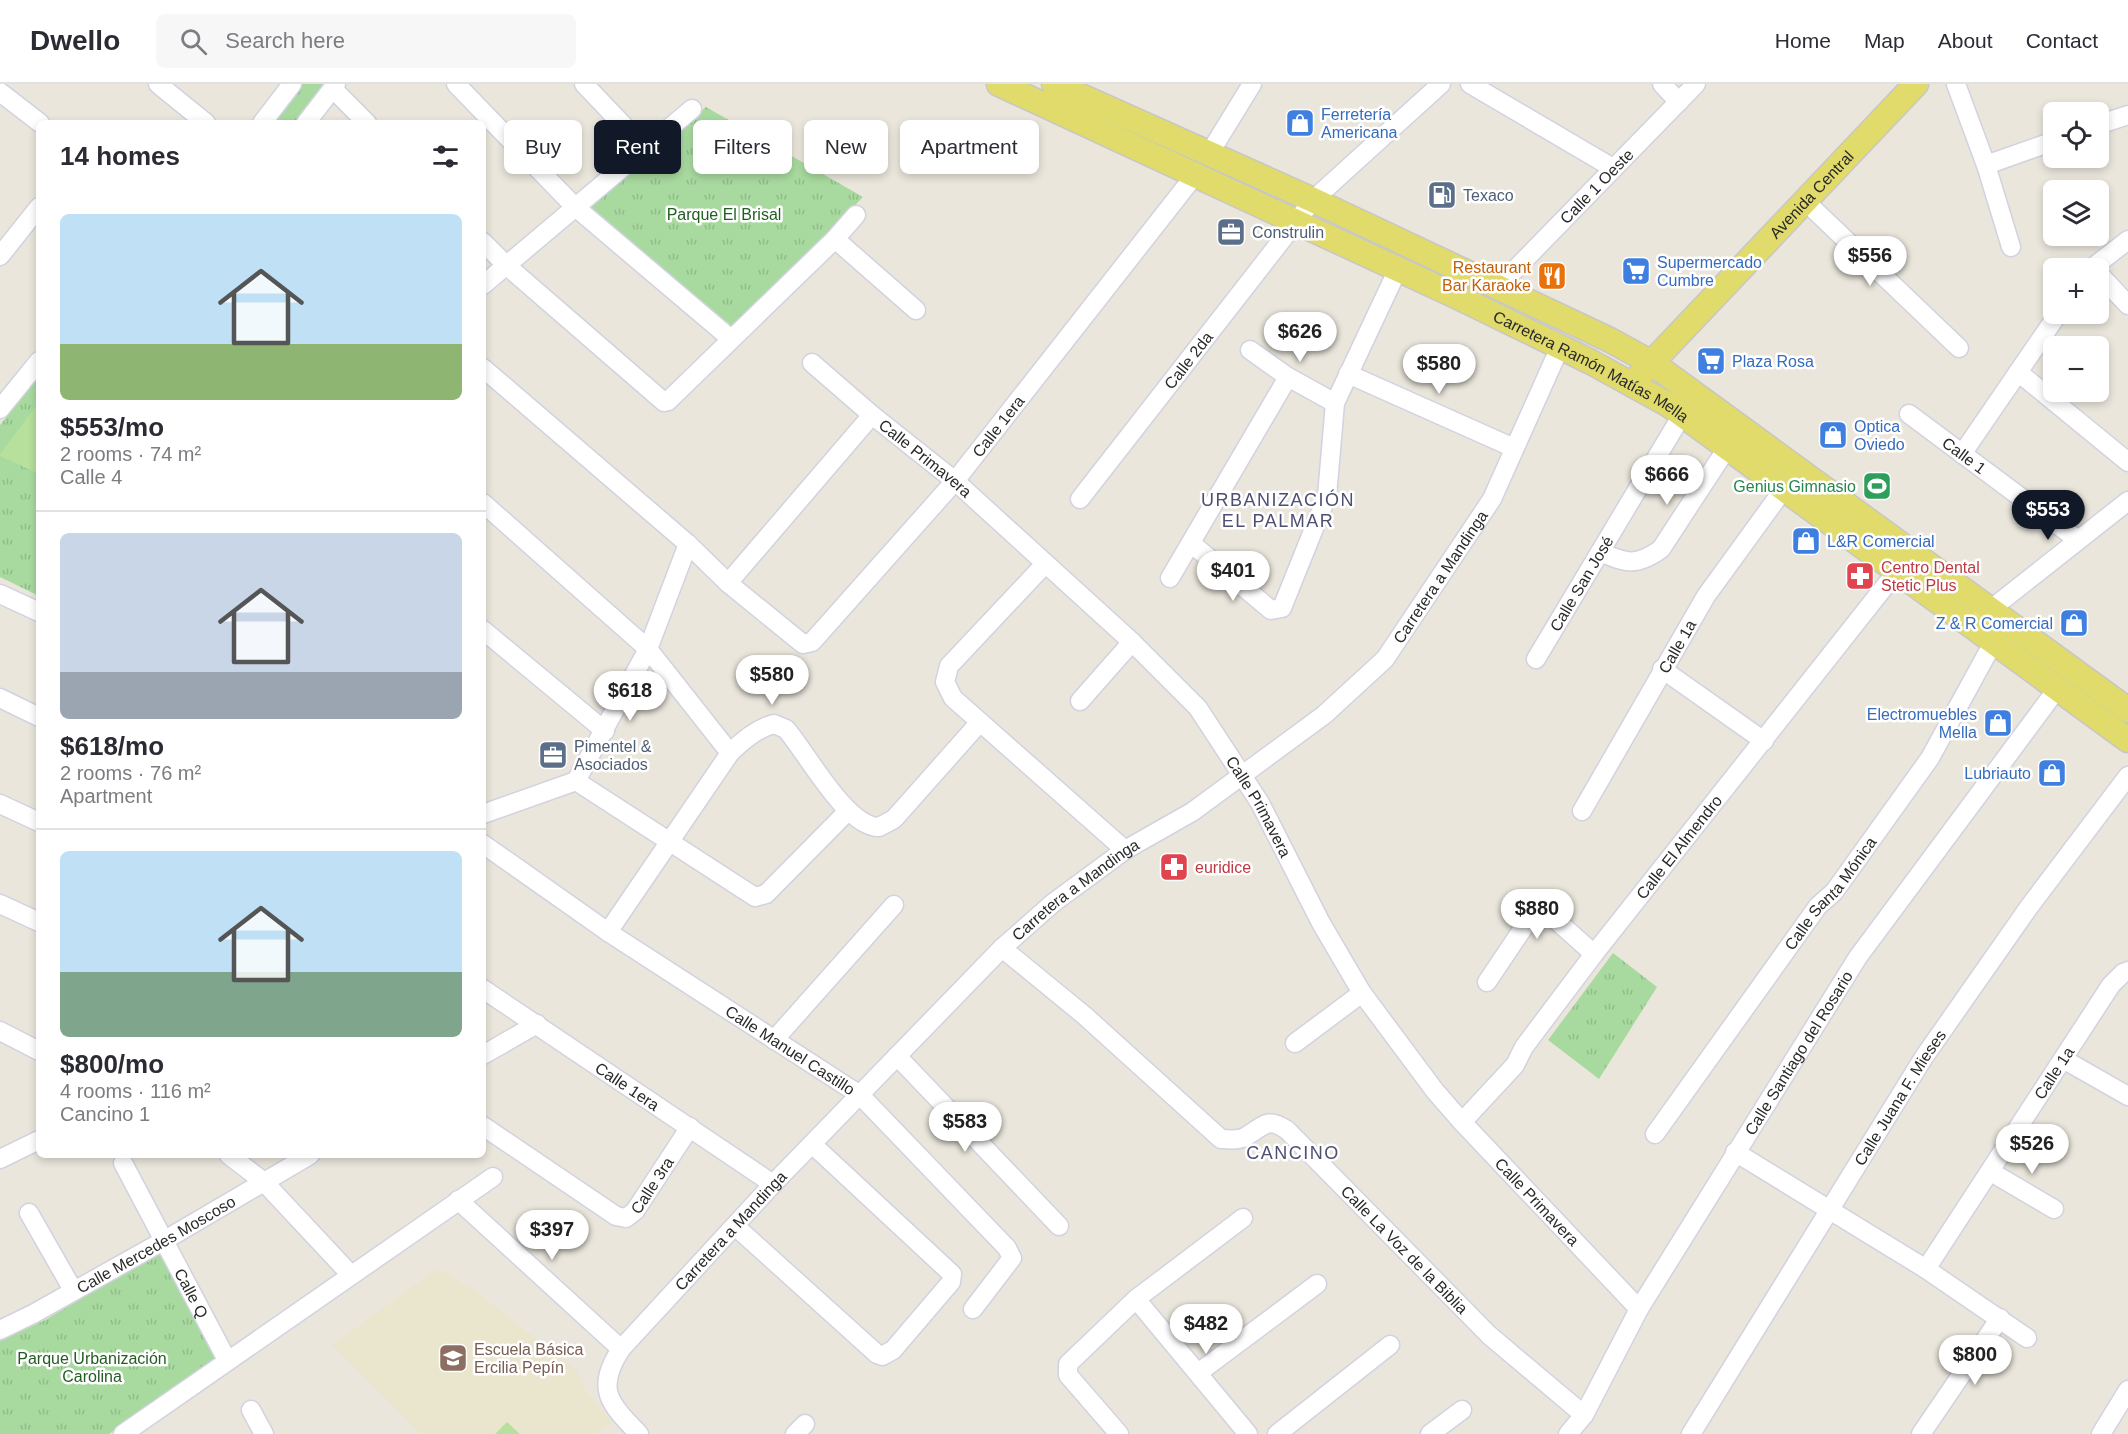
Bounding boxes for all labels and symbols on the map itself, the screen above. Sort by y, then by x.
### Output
place label: Ferretería Americana [1321,106,1398,141]
shop icon: Ferretería Americana [1284,107,1316,139]
street label: Calle 1 Oeste [1556,145,1636,227]
street label: Avenida Central [1766,147,1857,241]
fuel station icon: Texaco [1426,179,1458,211]
place label: Texaco [1463,187,1514,204]
park label: Parque El Brisal [667,206,781,223]
office icon: Construlin [1215,216,1247,248]
place label: Construlin [1252,224,1324,241]
pin: $556 [1834,236,1906,287]
place label: Supermercado Cumbre [1657,254,1762,289]
supermarket icon: Supermercado Cumbre [1620,255,1652,287]
place label: Restaurant Bar Karaoke [1442,259,1532,294]
restaurant icon: Restaurant Bar Karaoke [1536,260,1568,292]
street label: Carretera Ramón Matías Mella [1491,307,1692,425]
pin: $626 [1264,312,1336,363]
street label: Calle 2da [1161,328,1216,392]
pin: $580 [1403,344,1475,395]
supermarket icon: Plaza Rosa [1695,345,1727,377]
place label: Plaza Rosa [1732,353,1814,370]
street label: Calle 1era [969,392,1027,460]
street label: Calle Primavera [876,416,975,500]
place label: Optica Oviedo [1854,418,1905,453]
shop icon: Optica Oviedo [1817,419,1849,451]
street label: Calle 1 [1939,434,1989,477]
pin: $666 [1631,455,1703,506]
sports icon: Genius Gimnasio [1861,470,1893,502]
place label: Genius Gimnasio [1733,478,1856,495]
district label: URBANIZACIÓN EL PALMAR [1201,489,1355,531]
pin: $553 [2012,490,2084,541]
street label: Carretera a Mandinga [1390,507,1490,646]
shop icon: L&R Comercial [1790,525,1822,557]
street label: Calle San José [1546,533,1616,634]
place label: L&R Comercial [1827,533,1935,550]
pin: $401 [1197,551,1269,602]
place label: Centro Dental Stetic Plus [1881,559,1980,594]
pharmacy icon: Centro Dental Stetic Plus [1844,560,1876,592]
shop icon: Z & R Comercial [2058,607,2090,639]
place label: Z & R Comercial [1936,615,2053,632]
street label: Calle 1a [1655,617,1699,676]
pin: $580 [736,655,808,706]
pin: $618 [594,671,666,722]
place label: Electromuebles Mella [1867,706,1977,741]
shop icon: Electromuebles Mella [1982,707,2014,739]
place label: Pimentel & Asociados [574,738,652,773]
office icon: Pimentel & Asociados [537,739,569,771]
street label: Calle Primavera [1223,753,1295,860]
shop icon: Lubriauto [2036,757,2068,789]
place label: Lubriauto [1964,765,2031,782]
street label: Calle El Almendro [1633,792,1725,902]
street label: Calle Santa Mónica [1781,833,1879,953]
street label: Carretera a Mandinga [1009,835,1142,944]
pharmacy icon: euridice [1158,851,1190,883]
place label: euridice [1195,859,1251,876]
pin: $880 [1501,889,1573,940]
street label: Calle Santiago del Rosario [1741,968,1856,1138]
street label: Calle Manuel Castillo [723,1002,858,1098]
street label: Calle Juana F. Mieses [1851,1027,1949,1168]
street label: Calle 1a [2031,1044,2077,1102]
street label: Calle 1era [592,1059,663,1114]
pin: $583 [929,1102,1001,1153]
pin: $526 [1996,1124,2068,1175]
district label: CANCINO [1246,1143,1340,1163]
street label: Calle 3ra [627,1154,677,1217]
street label: Calle Primavera [1492,1154,1583,1249]
street label: Carretera a Mandinga [671,1167,789,1293]
street label: Calle La Voz de la Biblia [1338,1182,1471,1317]
street label: Calle Mercedes Moscoso [74,1192,238,1296]
pin: $397 [516,1210,588,1261]
street label: Calle Q [172,1265,212,1321]
pin: $482 [1170,1304,1242,1355]
pin: $800 [1939,1335,2011,1386]
place label: Escuela Básica Ercilia Pepín [474,1341,583,1376]
school or university icon: Escuela Básica Ercilia Pepín [437,1342,469,1374]
park label: Parque Urbanización Carolina [17,1350,167,1385]

